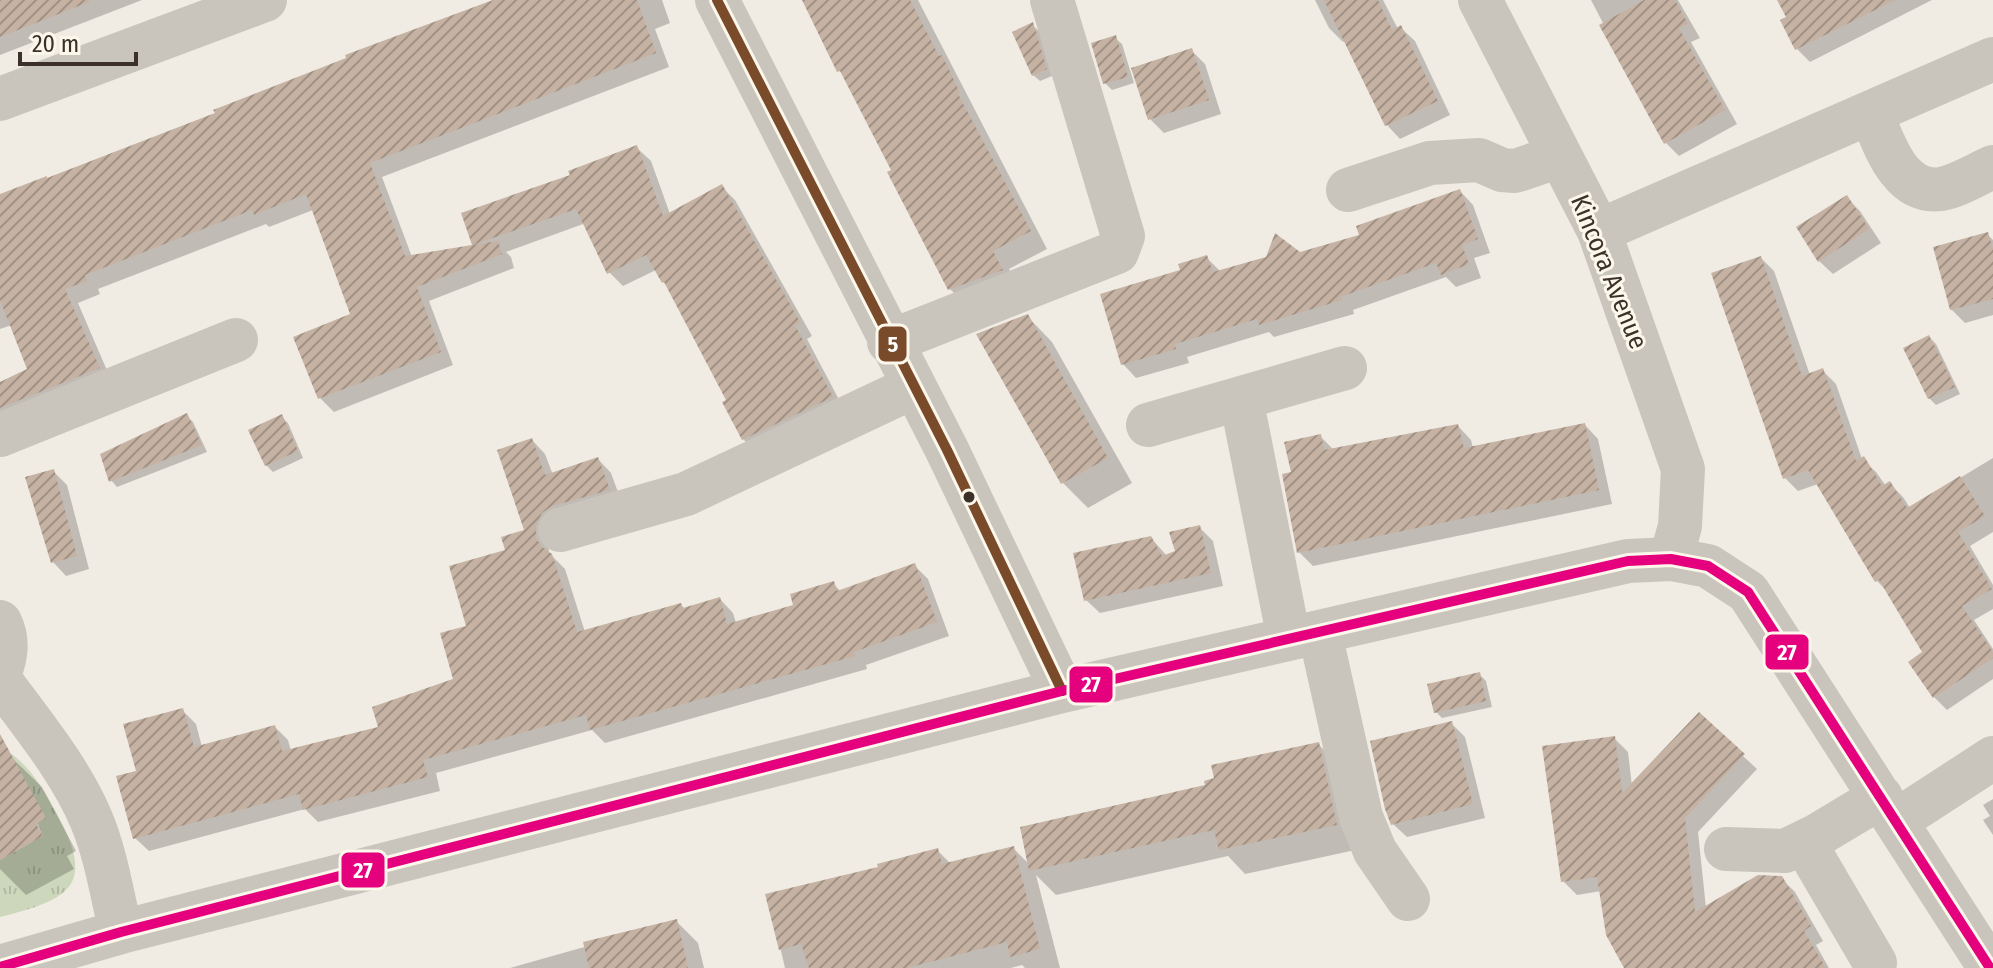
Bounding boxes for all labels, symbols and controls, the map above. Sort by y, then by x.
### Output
scale bar [20,16,136,66]
text: 20 m [32,30,79,58]
street label: Kincora Avenue [1564,190,1654,354]
line badge: 5 [877,325,908,363]
text: 5 [888,331,899,358]
unlabelled marker [961,489,977,505]
line badge: 27 [1764,633,1810,671]
text: 27 [1776,639,1797,666]
line badge: 27 [1068,665,1114,704]
text: 27 [1080,671,1101,698]
line badge: 27 [340,851,386,889]
text: 27 [352,857,373,884]

